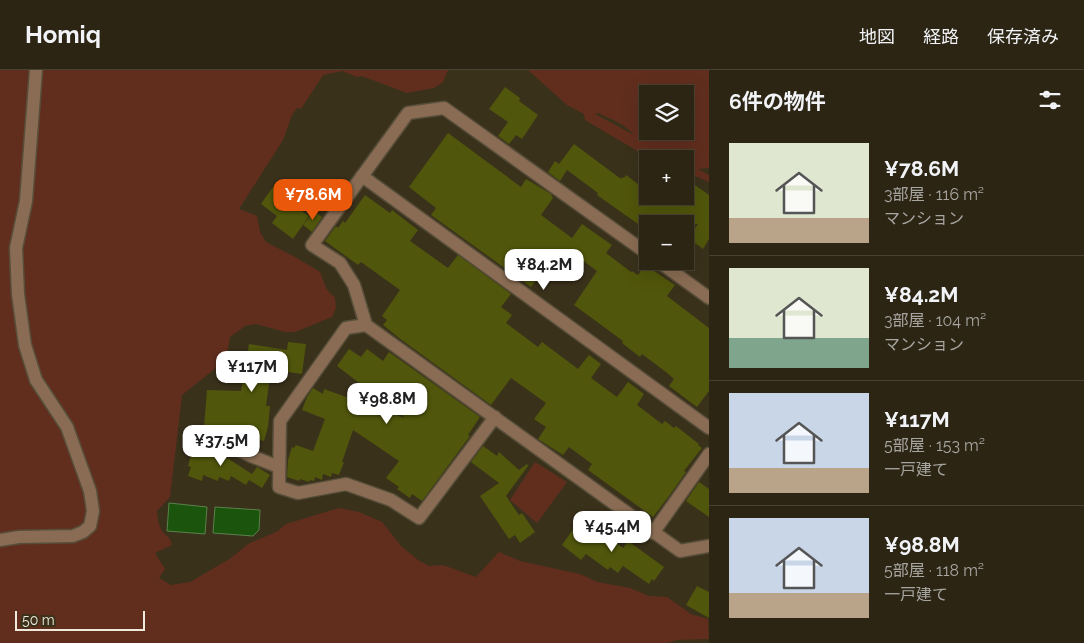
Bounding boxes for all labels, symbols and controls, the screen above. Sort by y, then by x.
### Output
text: Homiq [25,20,101,49]
text: 地図 [859,26,895,47]
text: 経路 [923,26,959,47]
text: 保存済み [987,26,1059,47]
map controls [639,85,694,270]
button: layers [639,85,694,140]
icon: filters [1036,86,1064,114]
text: 6件の物件 [729,89,826,114]
button: + [639,150,694,205]
text: ¥78.6M [884,156,959,181]
icon: home [769,163,829,223]
pin: ¥78.6M [272,178,354,221]
text: ¥78.6M [284,185,342,204]
text: 3部屋 · 116 m² [884,185,984,204]
text: マンション [884,209,964,228]
button: − [639,215,694,270]
pin: ¥84.2M [503,248,585,291]
text: ¥84.2M [516,255,572,274]
text: ¥84.2M [884,282,958,307]
icon: home [769,288,829,348]
text: 3部屋 · 104 m² [884,311,986,330]
text: マンション [884,335,964,354]
pin: ¥117M [217,350,287,393]
text: ¥117M [227,357,277,376]
pin: ¥98.8M [346,382,428,425]
text: ¥98.8M [358,389,416,408]
text: ¥117M [884,407,950,432]
icon: home [769,413,829,473]
pin: ¥37.5M [180,424,262,467]
text: ¥37.5M [194,431,248,450]
text: 5部屋 · 153 m² [884,436,985,455]
text: 一戸建て [884,460,948,479]
pin: ¥45.4M [571,510,653,553]
text: ¥45.4M [584,517,640,536]
text: ¥98.8M [884,532,960,557]
icon: home [769,538,829,598]
text: 5部屋 · 118 m² [884,561,984,580]
text: 一戸建て [884,585,948,604]
scale bar [15,608,145,631]
text: 50 m [22,612,55,628]

